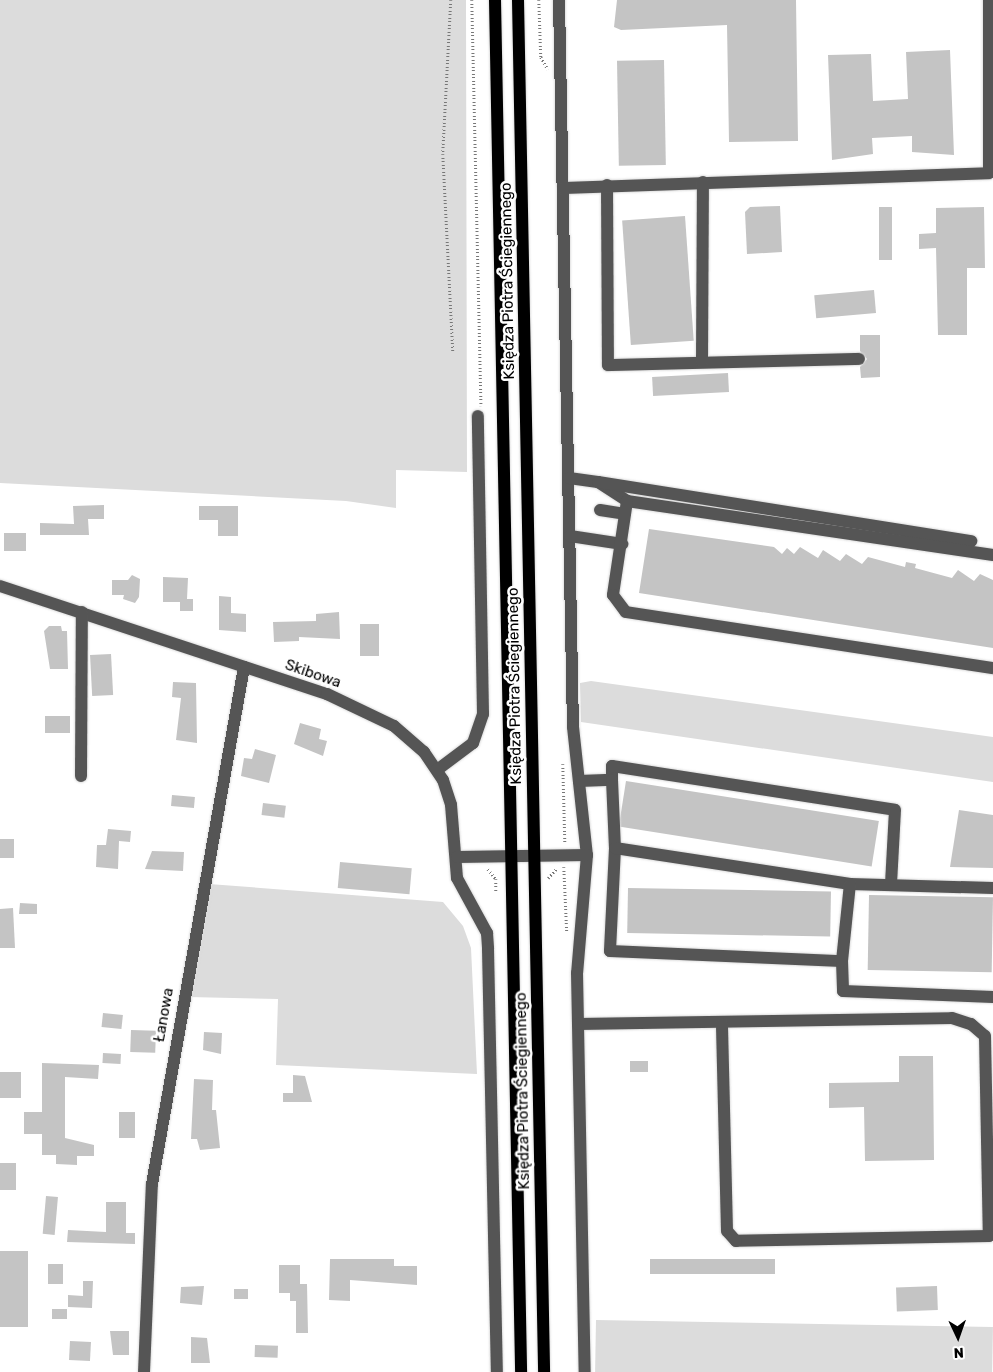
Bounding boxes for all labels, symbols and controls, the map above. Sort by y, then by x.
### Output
street label: Księdza Piotra Ściegiennego [497,182,519,380]
street label: Księdza Piotra Ściegiennego [504,587,526,785]
street label: Skibowa [283,656,343,692]
street label: Łanowa [150,987,178,1043]
street label: Księdza Piotra Ściegiennego [512,992,534,1190]
north arrow [933,1312,983,1362]
text: N [953,1344,964,1361]

